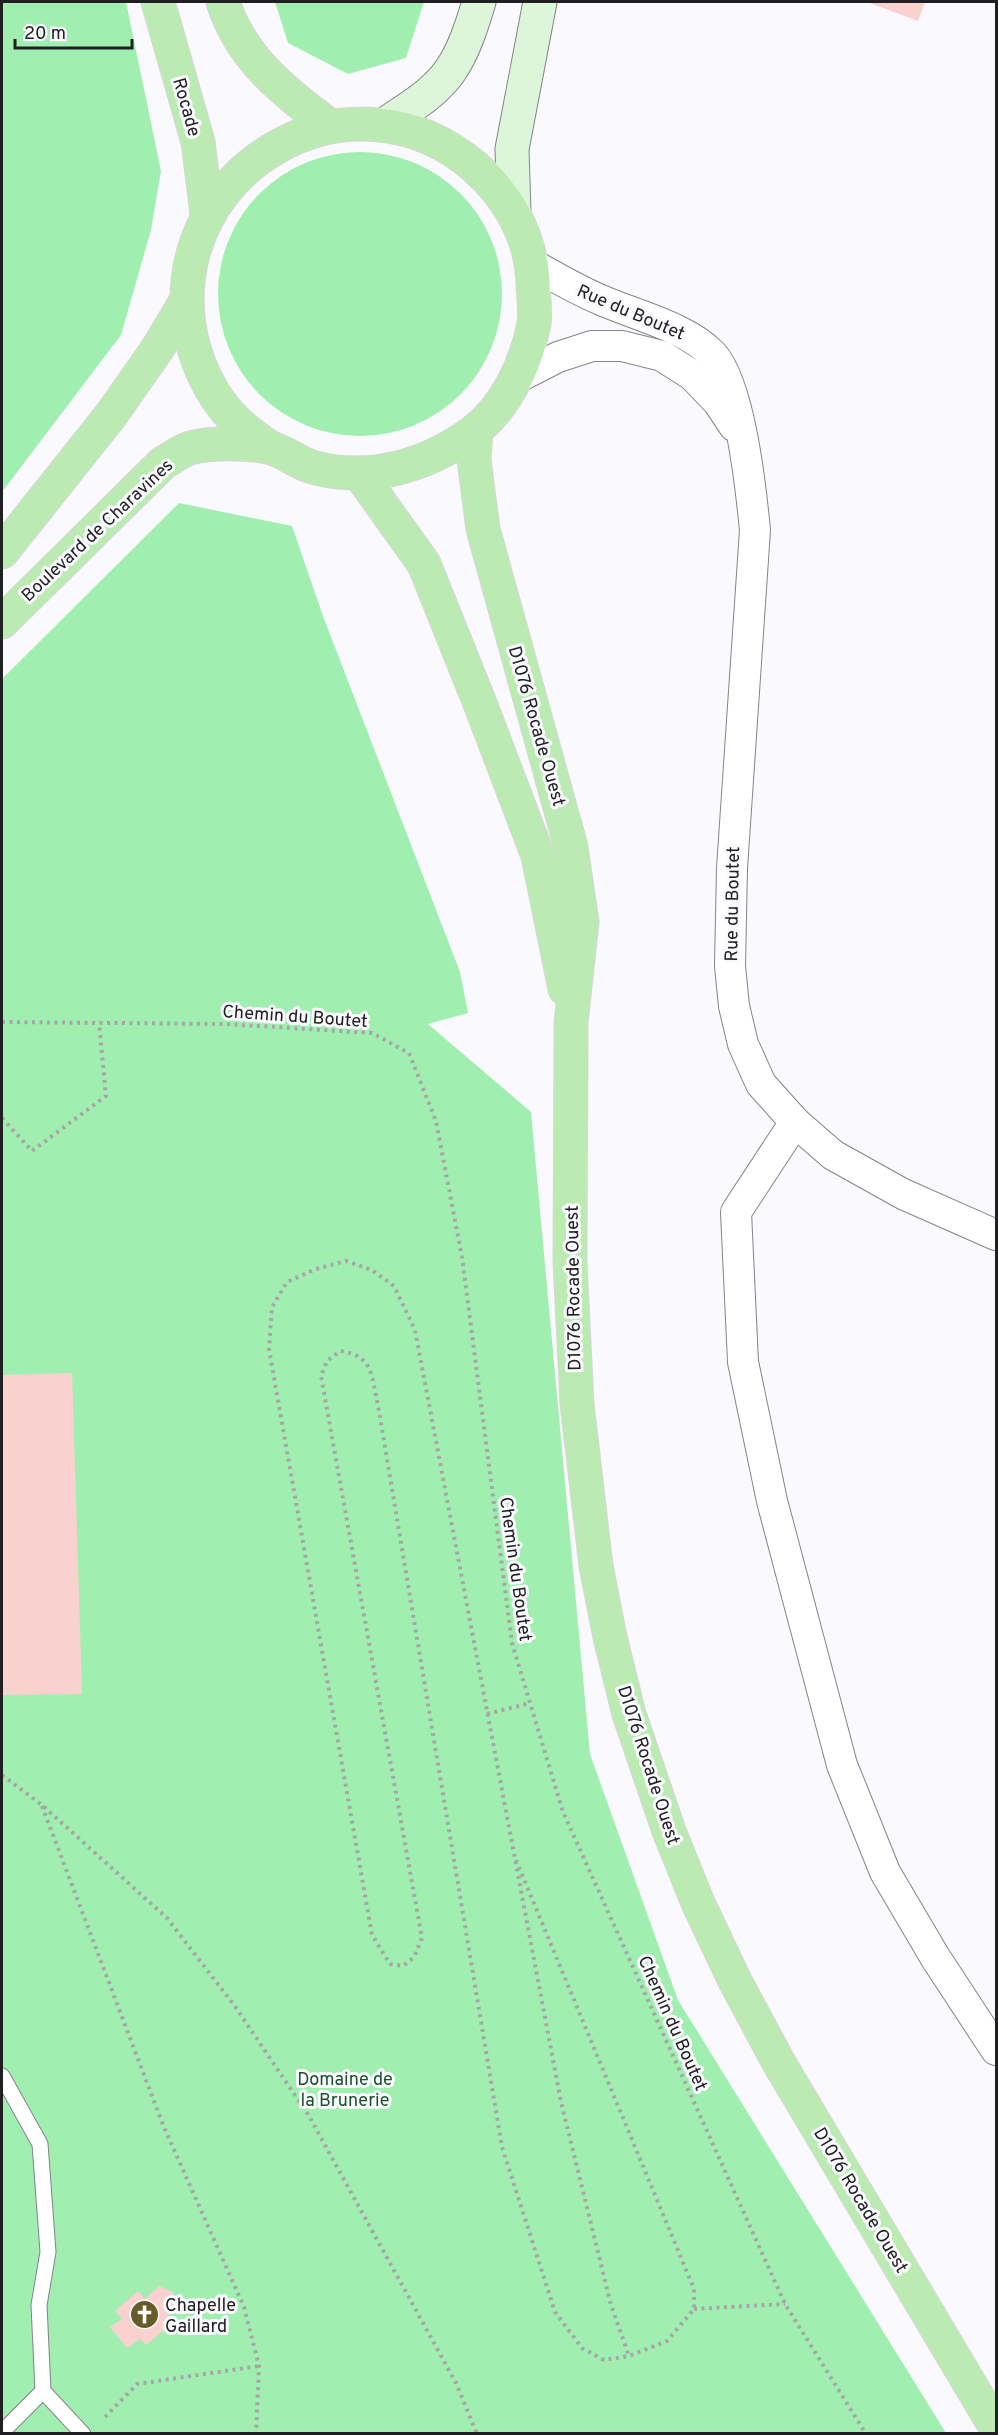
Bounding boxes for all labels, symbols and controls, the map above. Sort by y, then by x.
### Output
scale bar [15,12,132,50]
text: 20 m [24,23,66,46]
street label: Rocade [166,75,205,140]
street label: Rue du Boutet [573,280,688,346]
street label: Boulevard de Charavines [17,455,179,608]
street label: D1076 Rocade Ouest [502,644,569,809]
street label: Rue du Boutet [721,846,746,962]
street label: Chemin du Boutet [221,1001,368,1034]
street label: D1076 Rocade Ouest [562,1205,587,1371]
street label: Chemin du Boutet [493,1495,536,1643]
street label: D1076 Rocade Ouest [611,1683,684,1848]
street label: Chemin du Boutet [631,1952,712,2095]
park label: Domaine de la Brunerie [297,2069,393,2113]
street label: D1076 Rocade Ouest [807,2124,912,2278]
place label: Chapelle Gaillard [165,2295,236,2339]
church icon: Chapelle Gaillard [128,2299,160,2331]

